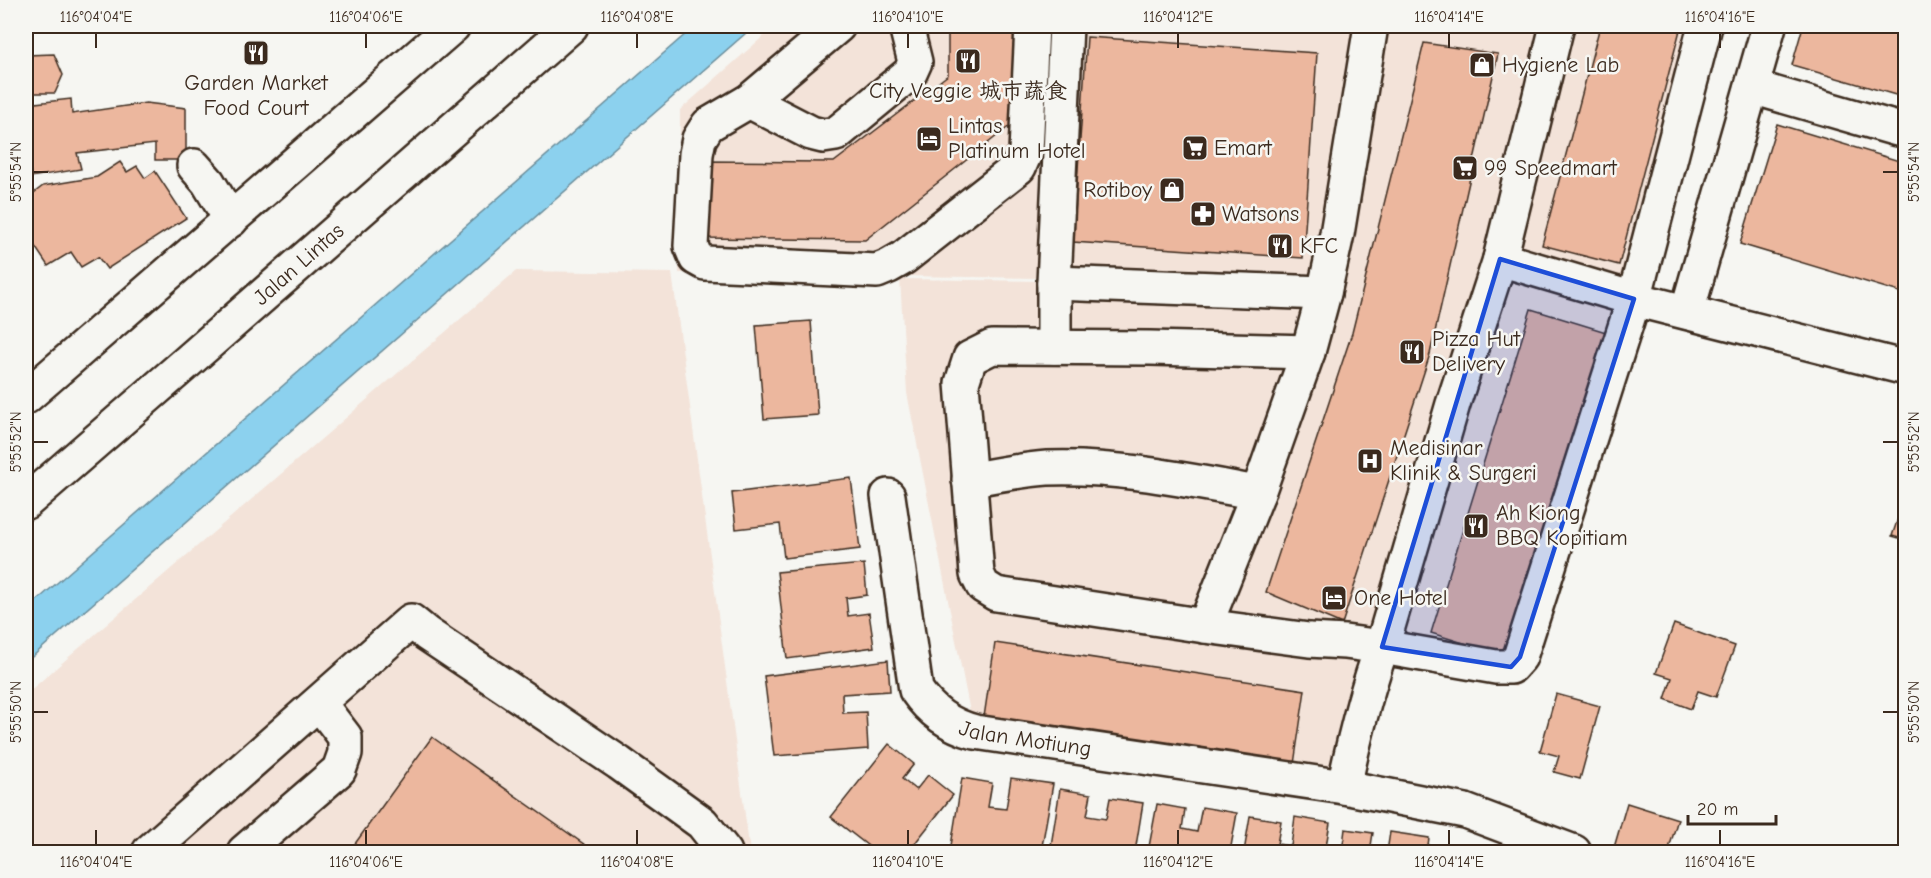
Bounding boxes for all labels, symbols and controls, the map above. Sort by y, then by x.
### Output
text: 116°04'04"E [60,8,132,26]
text: 116°04'06"E [329,8,403,26]
text: 116°04'08"E [600,8,674,26]
text: 116°04'10"E [872,8,944,26]
text: 116°04'12"E [1143,8,1213,26]
text: 116°04'14"E [1414,8,1484,26]
text: 116°04'16"E [1685,8,1755,26]
restaurant icon: Garden Market Food Court [241,38,271,68]
restaurant icon: City Veggie 城市蔬食 [953,46,983,76]
shop icon: Hygiene Lab [1467,50,1497,80]
place label: Hygiene Lab [1502,52,1619,78]
place label: Garden Market Food Court [184,70,328,121]
place label: City Veggie 城市蔬食 [869,78,1067,104]
place label: Lintas Platinum Hotel [948,113,1086,164]
hotel icon: Lintas Platinum Hotel [914,124,944,154]
supermarket icon: Emart [1180,133,1210,163]
place label: Emart [1214,135,1273,161]
text: 5°55'54"N [7,142,25,202]
text: 5°55'54"N [1905,142,1923,202]
supermarket icon: 99 Speedmart [1450,153,1480,183]
place label: 99 Speedmart [1484,155,1618,181]
shop icon: Rotiboy [1157,175,1187,205]
place label: Rotiboy [1083,177,1152,203]
pharmacy icon: Watsons [1188,199,1218,229]
place label: Watsons [1222,201,1299,227]
street label: Jalan Lintas [248,218,349,311]
restaurant icon: KFC [1265,231,1295,261]
place label: KFC [1300,233,1338,259]
place label: Pizza Hut Delivery [1432,326,1521,377]
restaurant icon: Pizza Hut Delivery [1397,337,1427,367]
text: 5°55'52"N [7,411,25,473]
text: 5°55'52"N [1905,411,1923,473]
place label: Medisinar Klinik & Surgeri [1390,435,1537,486]
hospital icon: Medisinar Klinik & Surgeri [1355,446,1385,476]
place label: Ah Kiong BBQ Kopitiam [1496,500,1628,551]
restaurant icon: Ah Kiong BBQ Kopitiam [1461,511,1491,541]
hotel icon: One Hotel [1319,583,1349,613]
place label: One Hotel [1354,585,1448,611]
text: 5°55'50"N [7,681,25,743]
text: 5°55'50"N [1905,681,1923,743]
street label: Jalan Motiung [955,715,1093,762]
scale bar [1688,788,1776,826]
text: 20 m [1697,799,1738,820]
text: 116°04'04"E [60,853,132,871]
text: 116°04'06"E [329,853,403,871]
text: 116°04'08"E [600,853,674,871]
text: 116°04'10"E [872,853,944,871]
text: 116°04'12"E [1143,853,1213,871]
text: 116°04'14"E [1414,853,1484,871]
text: 116°04'16"E [1685,853,1755,871]

